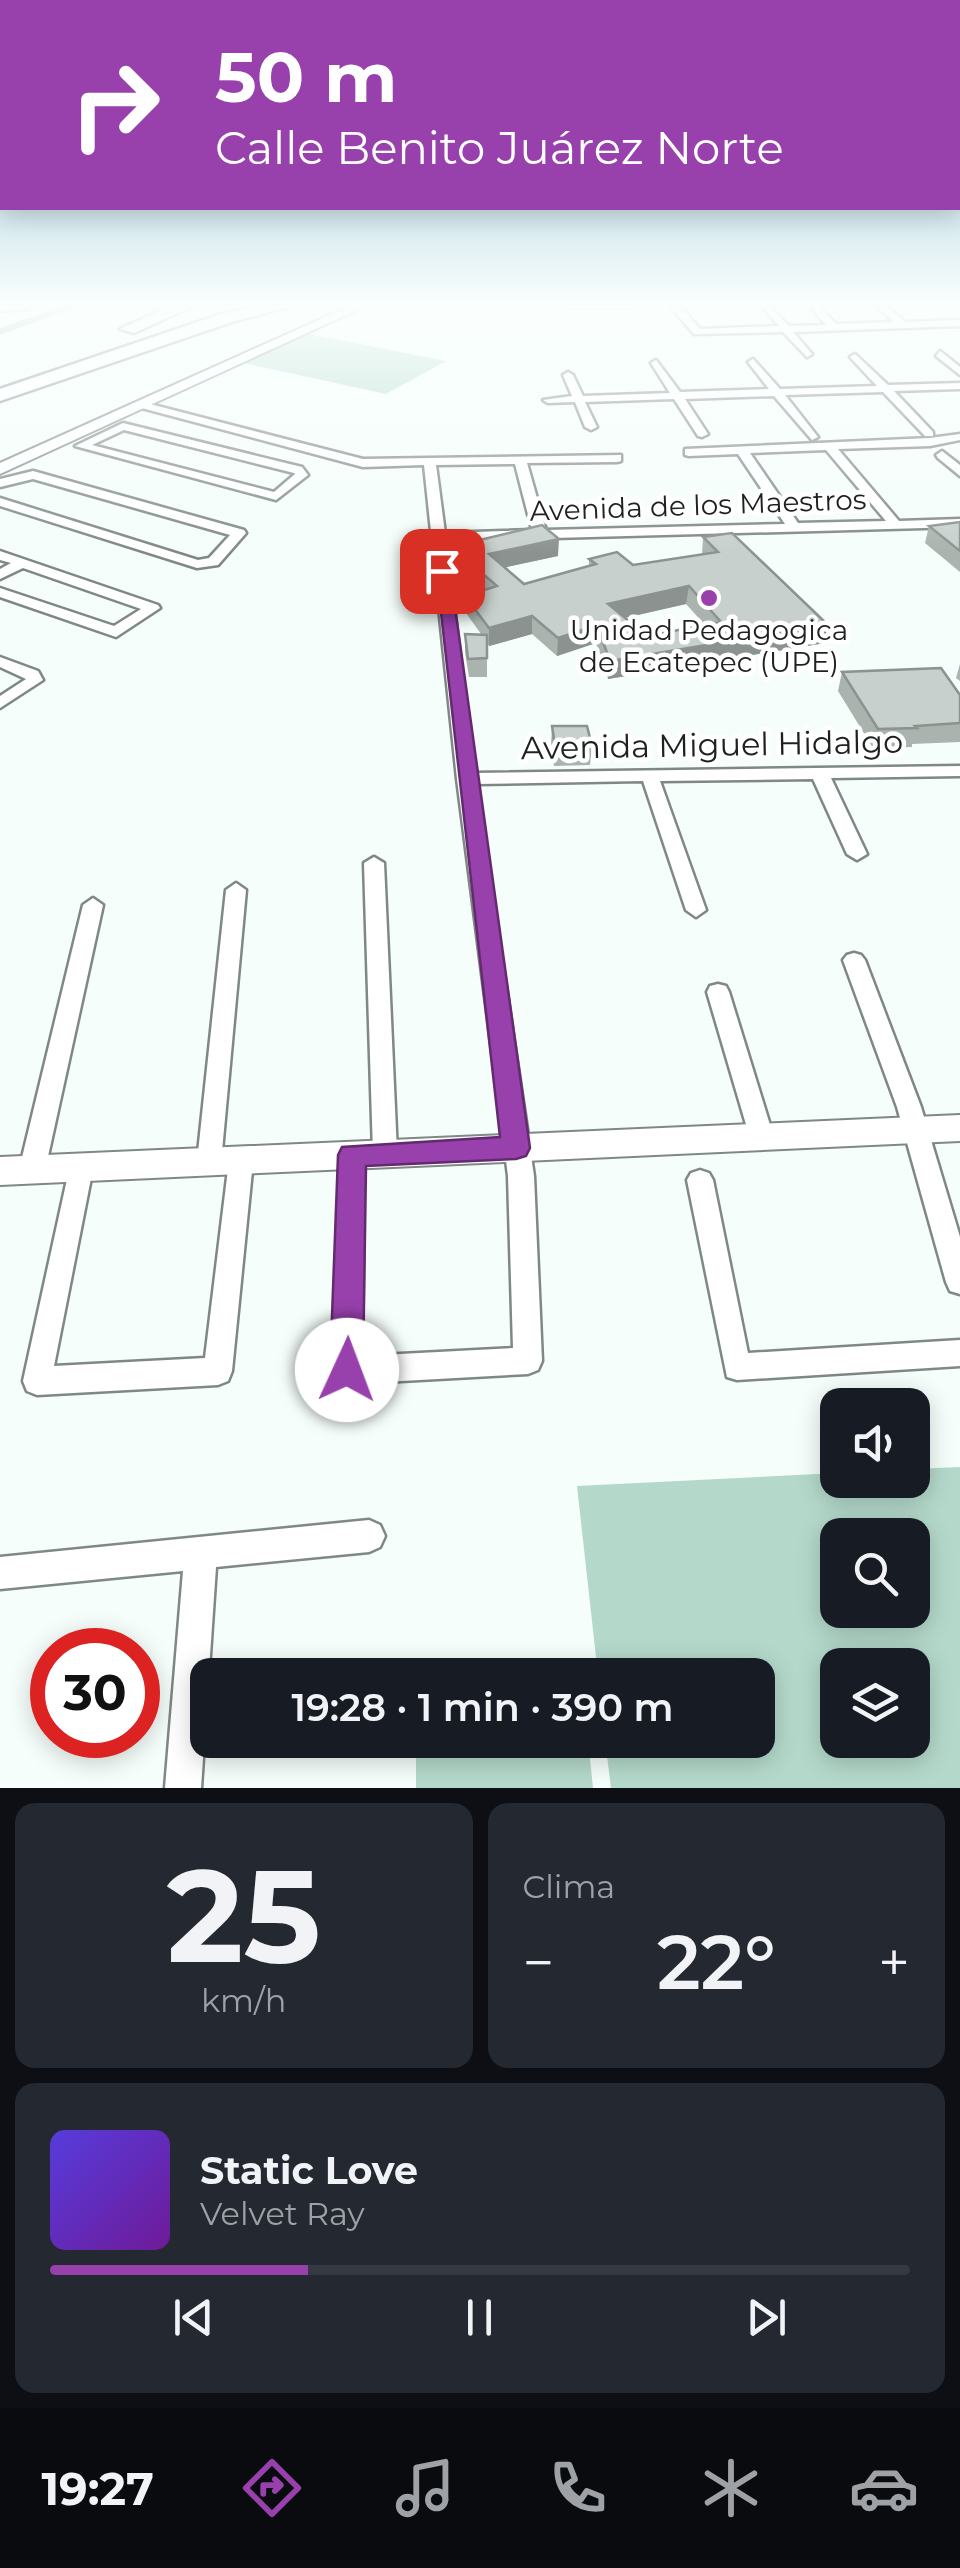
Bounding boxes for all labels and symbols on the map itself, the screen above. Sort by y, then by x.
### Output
street label: Avenida de los Maestros [529,482,867,528]
pin [400,529,485,614]
marker: Unidad Pedagogica de Ecatepec (UPE) [698,587,720,609]
place label: Unidad Pedagogica de Ecatepec (UPE) [570,613,848,679]
street label: Avenida Miguel Hidalgo [521,722,903,767]
position arrow [295,1318,399,1422]
speed limit sign: 30 [30,1628,160,1758]

